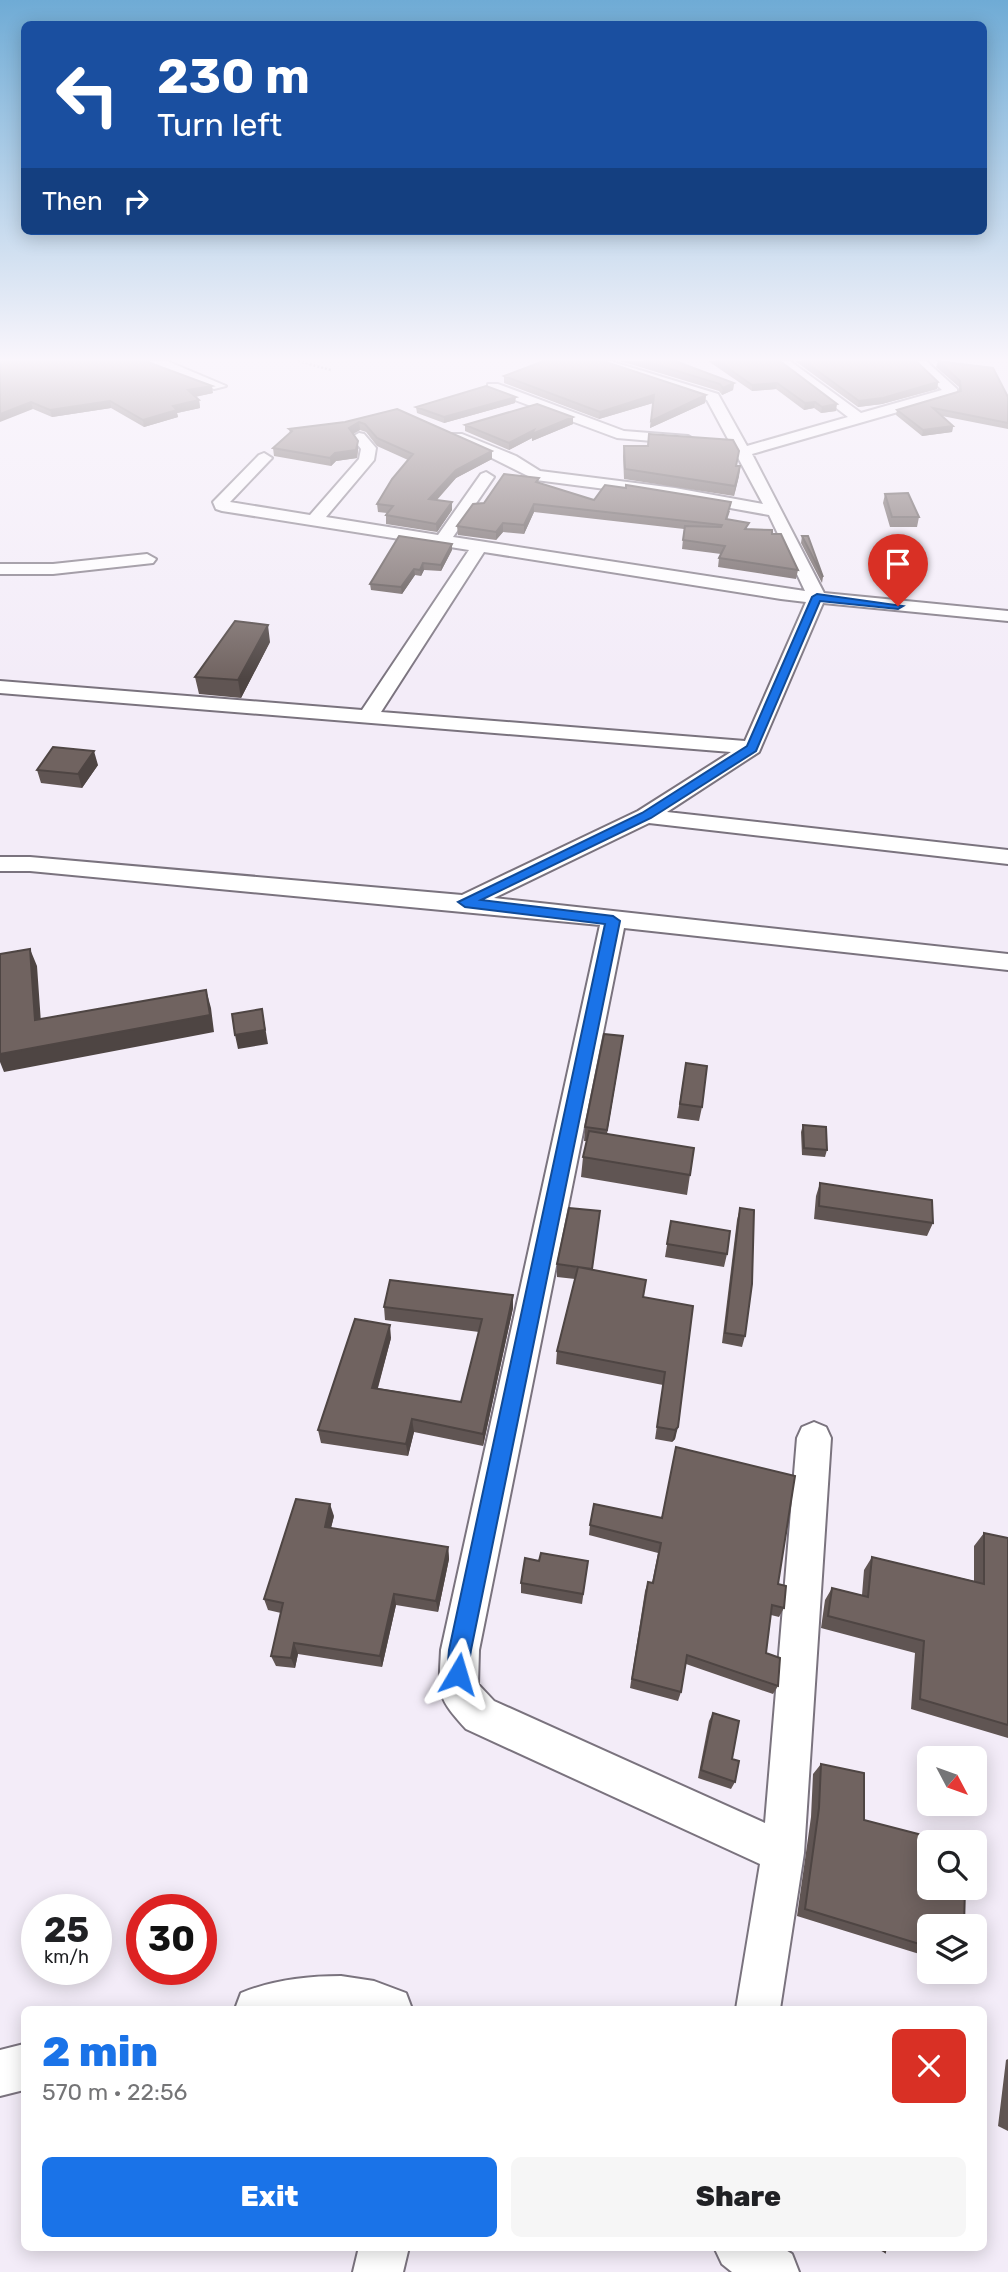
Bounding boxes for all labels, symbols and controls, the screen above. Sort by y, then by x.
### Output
text: 230 m [157,47,310,105]
icon: left [42,49,133,140]
text: Turn left [157,106,282,144]
icon: right [117,182,155,220]
text: Then [42,186,103,217]
pin [868,534,928,606]
icon: arrive [879,545,917,583]
position arrow [421,1637,495,1711]
north arrow [917,1746,987,1816]
map controls [917,1746,987,1984]
button: search [917,1830,987,1900]
speed limit sign: 30 [126,1894,217,1985]
text: 25 [44,1909,89,1951]
button: layers [917,1914,987,1984]
text: km/h [44,1946,89,1968]
text: 2 min [42,2027,158,2077]
button: close [892,2029,966,2103]
text: 570 m · 22:56 [42,2078,187,2106]
button: Exit [42,2157,497,2237]
button: Share [511,2157,966,2237]

